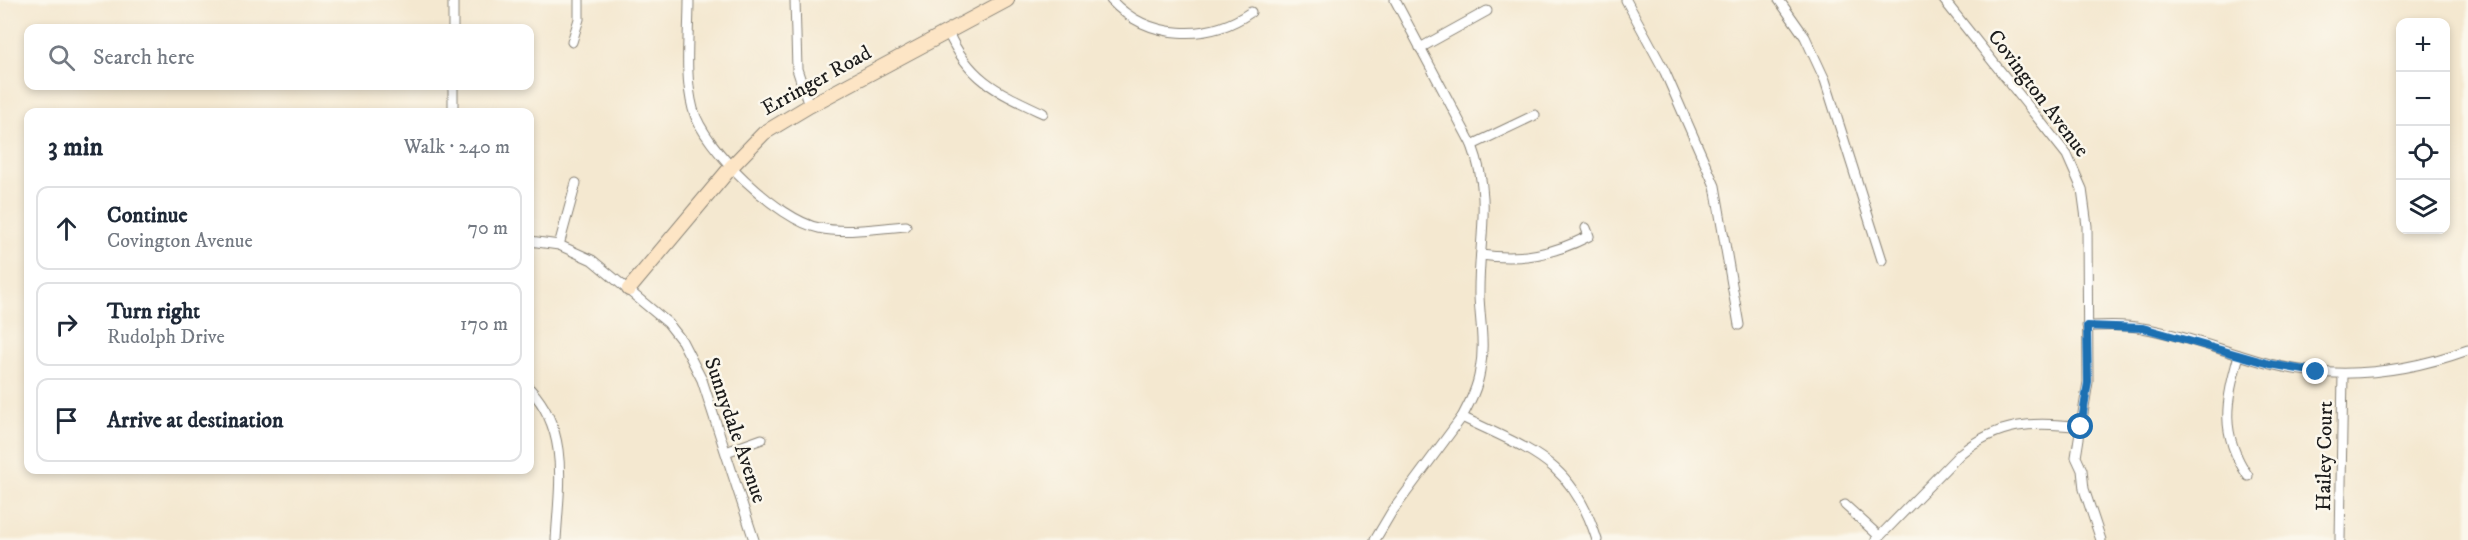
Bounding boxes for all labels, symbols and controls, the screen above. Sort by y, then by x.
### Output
map controls [2396,18,2450,234]
button: + [2396,18,2450,72]
search box [24,24,534,90]
street label: Covington Avenue [1982,25,2095,163]
street label: Erringer Road [757,40,876,122]
icon: search [45,41,78,74]
text: Search here [93,44,195,71]
button: − [2396,72,2450,126]
button: locate [2396,126,2450,180]
text: 3 min [48,131,103,164]
text: Walk · 240 m [404,135,510,160]
button: layers [2396,180,2450,234]
text: Continue [107,202,188,229]
icon: ahead [50,212,83,245]
text: 70 m [467,216,508,241]
text: Covington Avenue [107,229,253,254]
text: Turn right [107,298,200,325]
icon: right [50,308,83,341]
text: 170 m [460,312,508,337]
text: Rudolph Drive [107,325,225,350]
street label: Sunnydale Avenue [698,354,772,507]
route end [2302,358,2328,384]
street label: Hailey Court [2311,400,2339,511]
icon: arrive [50,404,83,437]
text: Arrive at destination [107,407,284,434]
route start [2067,413,2093,439]

